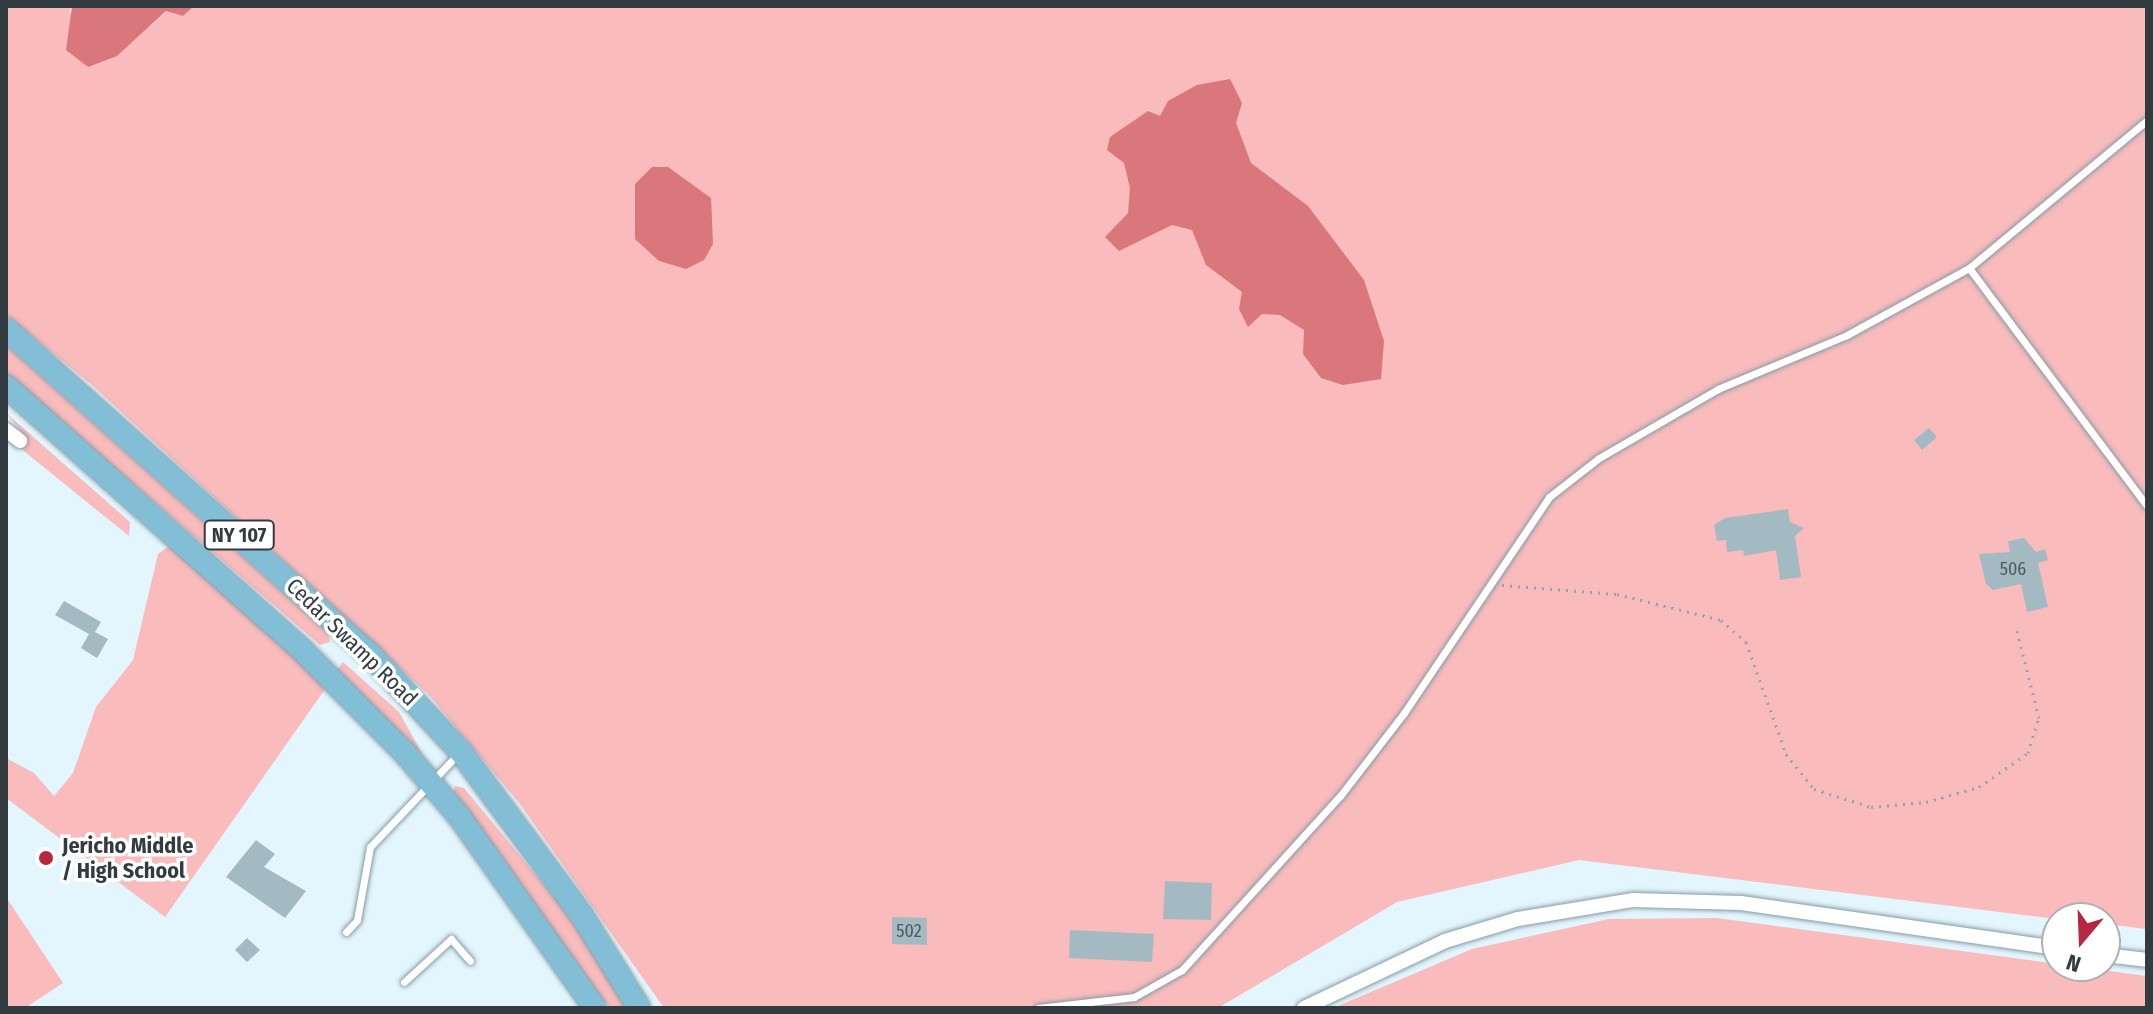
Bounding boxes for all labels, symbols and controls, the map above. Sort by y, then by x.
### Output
road number: NY 107 [203,519,275,551]
house number: 506 [2000,558,2026,580]
street label: Cedar Swamp Road [281,573,423,711]
place label: Jericho Middle / High School [62,832,193,884]
marker: Jericho Middle / High School [37,849,55,867]
north arrow [2041,902,2121,982]
house number: 502 [896,920,922,942]
text: N [2063,948,2084,978]

